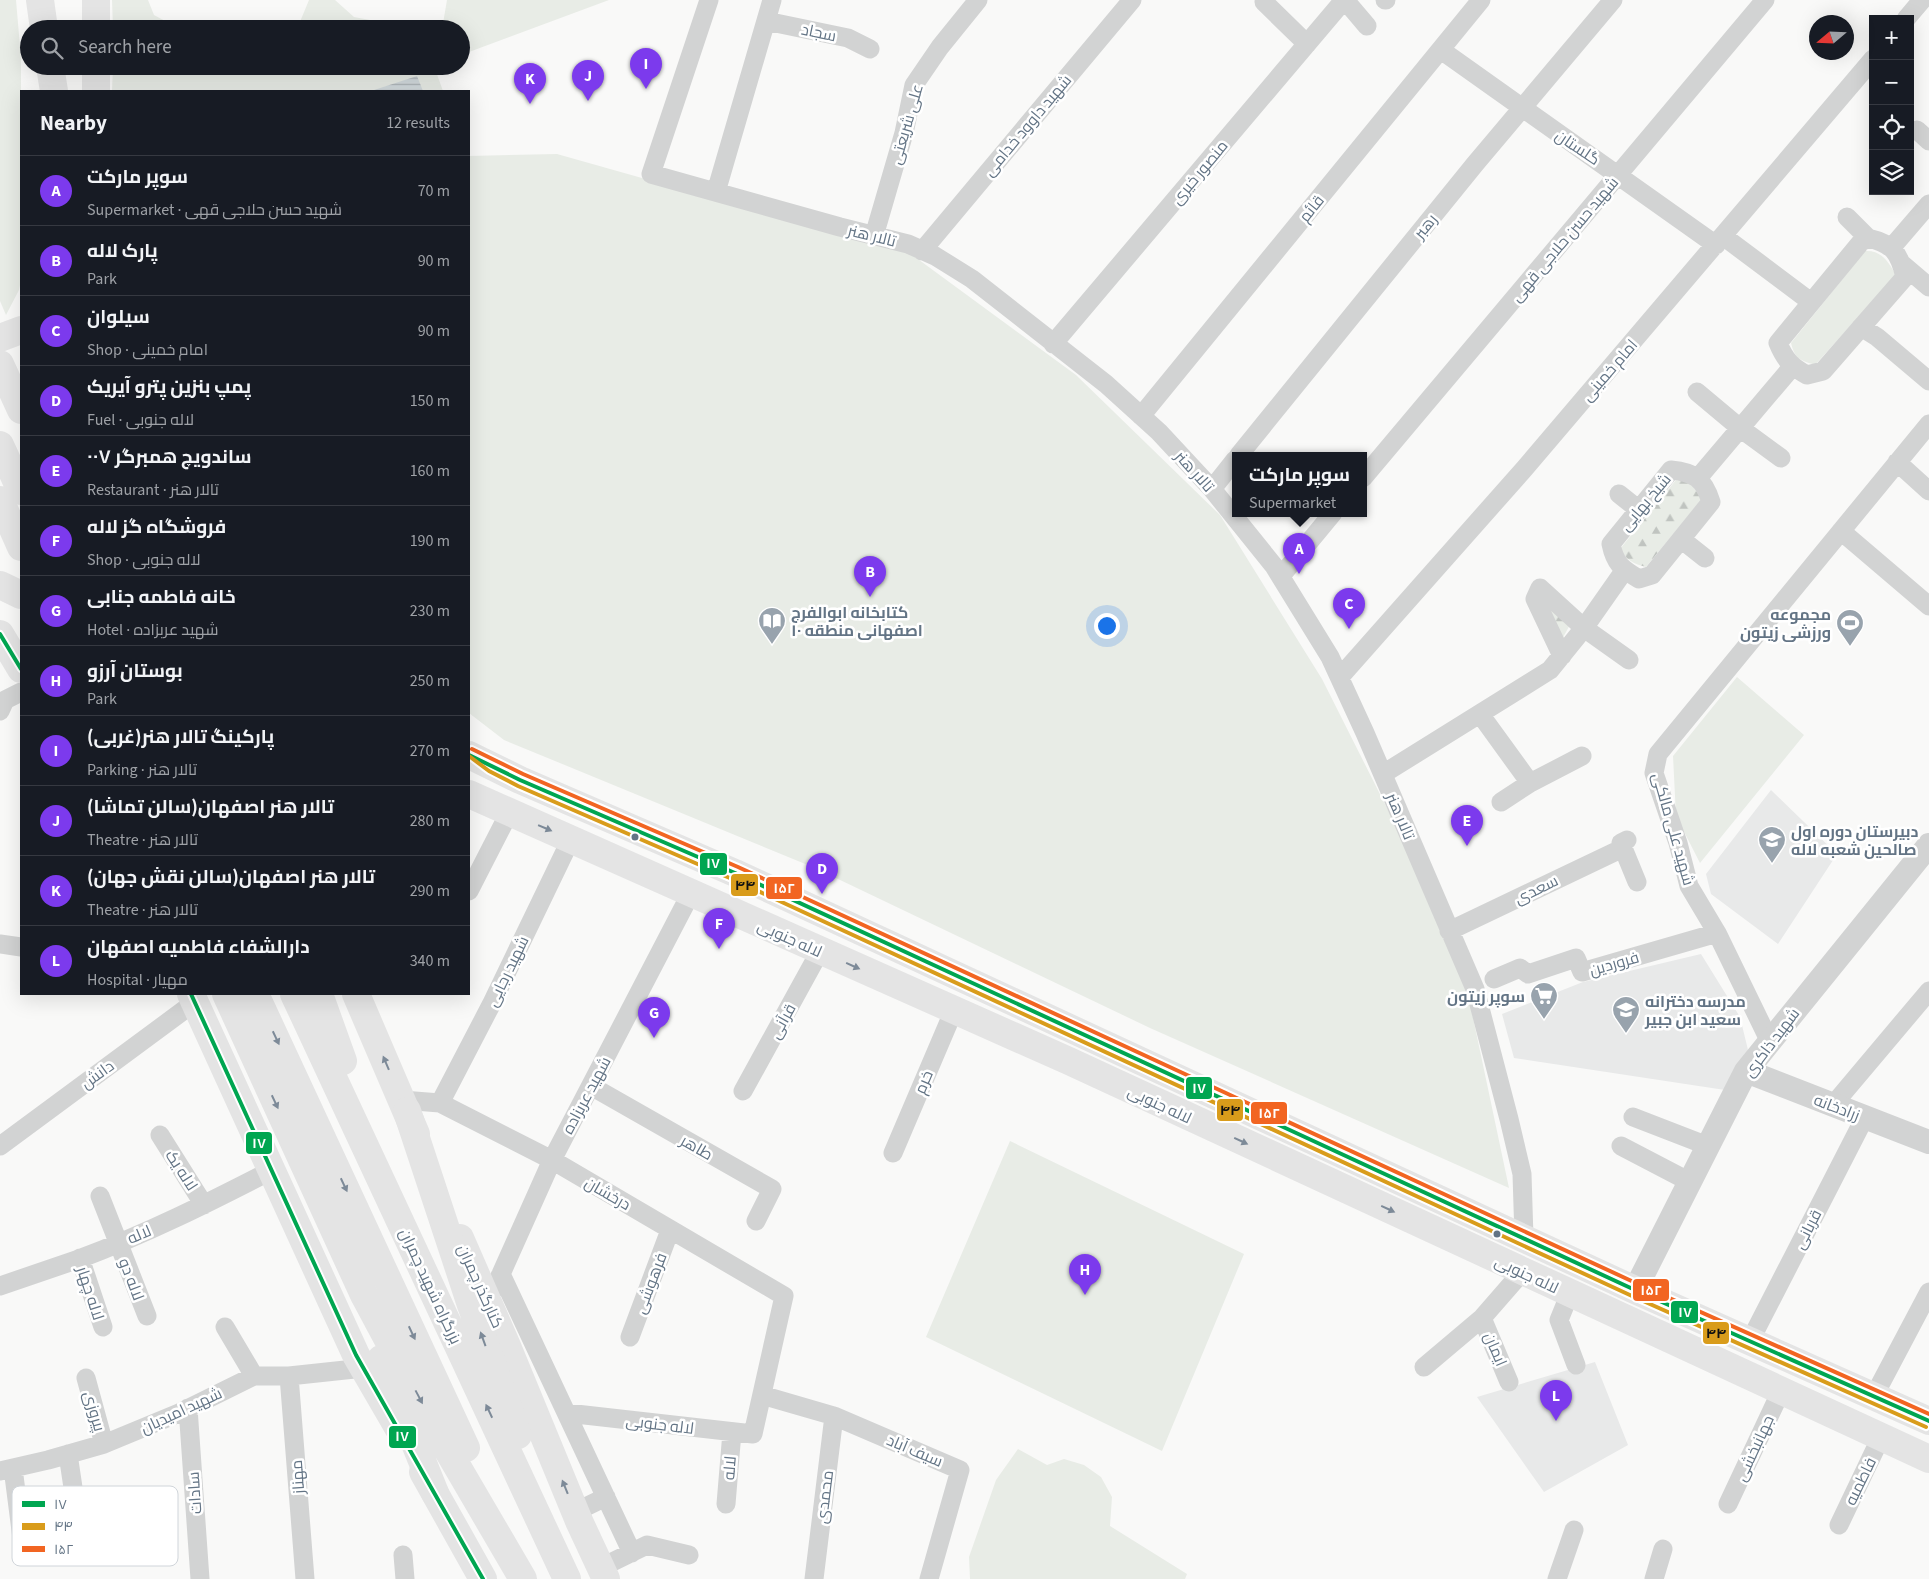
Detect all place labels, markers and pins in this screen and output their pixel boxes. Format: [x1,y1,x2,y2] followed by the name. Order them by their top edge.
[630,48,662,89] pin: I
[572,60,604,101] pin: J
[514,63,546,104] pin: K
[1283,533,1315,574] pin: A
[854,556,886,597] pin: B
[1333,588,1365,629] pin: C
[791,602,923,642] place label: کتابخانه ابوالفرج اصفهانی منطقه ۱۰
[1740,604,1831,644] place label: مجموعه ورزشی زیتون
[757,606,787,645] library icon: کتابخانه ابوالفرج اصفهانی منطقه ۱۰
[1835,608,1865,647] sports icon: مجموعه ورزشی زیتون
[1451,805,1483,846] pin: E
[1791,821,1919,861] place label: دبیرستان دوره اول صالحین شعبه لاله
[1757,825,1787,864] school or university icon: دبیرستان دوره اول صالحین شعبه لاله
[630,832,640,842] unlabelled marker
[806,853,838,894] pin: D
[703,908,735,949] pin: F
[1529,981,1559,1020] supermarket icon: سوپر زیتون
[1447,986,1525,1008] place label: سوپر زیتون
[1644,991,1746,1031] place label: مدرسه دخترانه سعید ابن جبیر
[1611,995,1641,1034] school or university icon: مدرسه دخترانه سعید ابن جبیر
[638,997,670,1038] pin: G
[1492,1229,1502,1239] unlabelled marker
[1069,1254,1101,1295] pin: H
[1540,1380,1572,1421] pin: L

